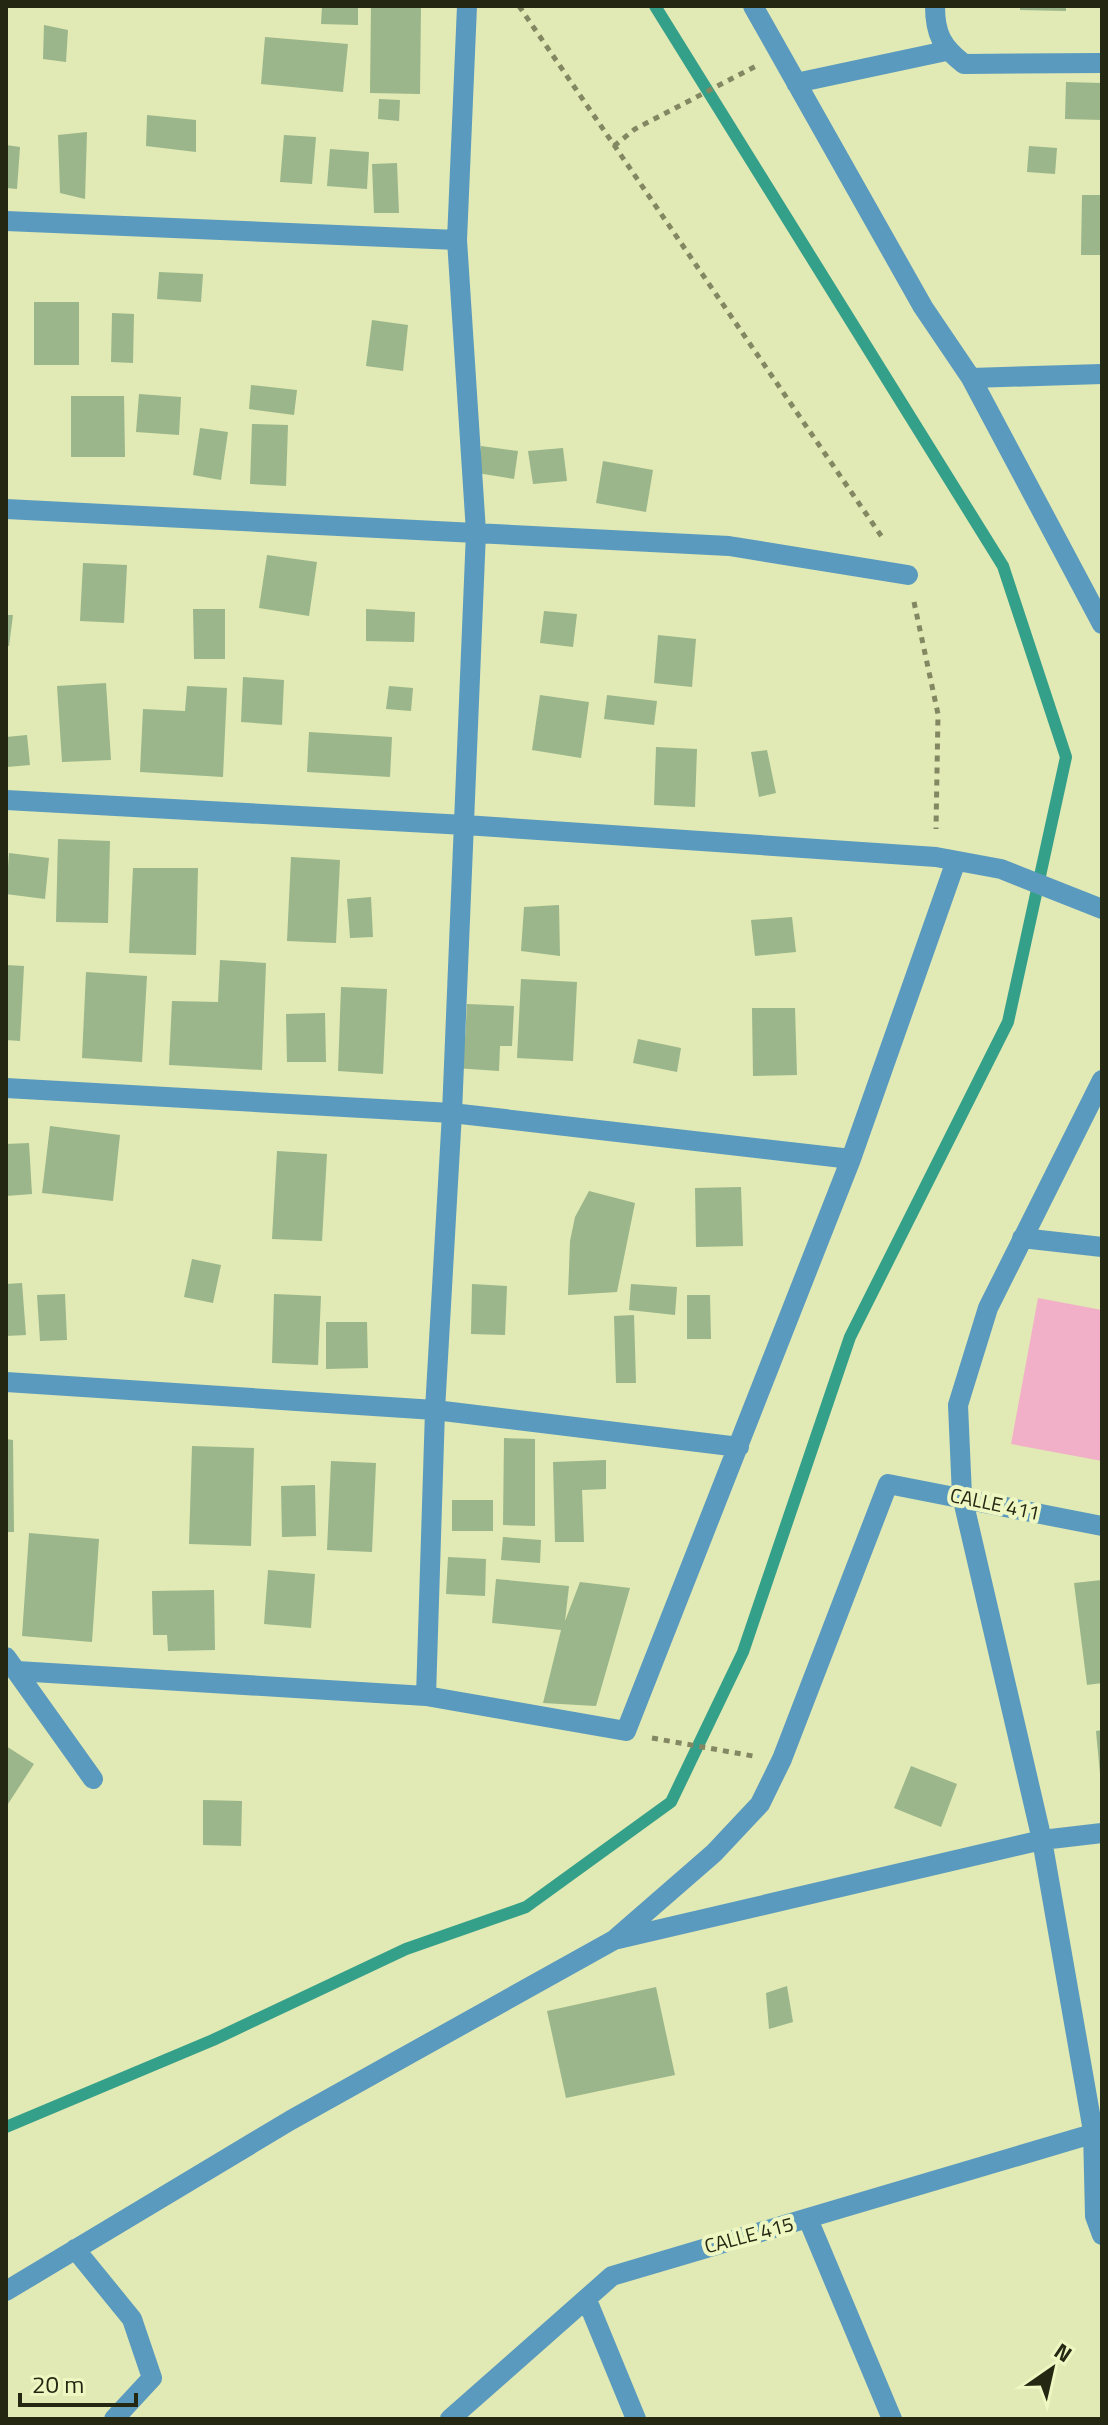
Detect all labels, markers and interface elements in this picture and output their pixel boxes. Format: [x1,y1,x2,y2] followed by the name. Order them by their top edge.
[947,1479,1043,1528] street label: CALLE 411
[701,2208,797,2261] street label: CALLE 415
[1012,2329,1092,2409] north arrow
[1047,2334,1079,2371] text: N
[20,2357,136,2407] scale bar
[32,2366,84,2402] text: 20 m

